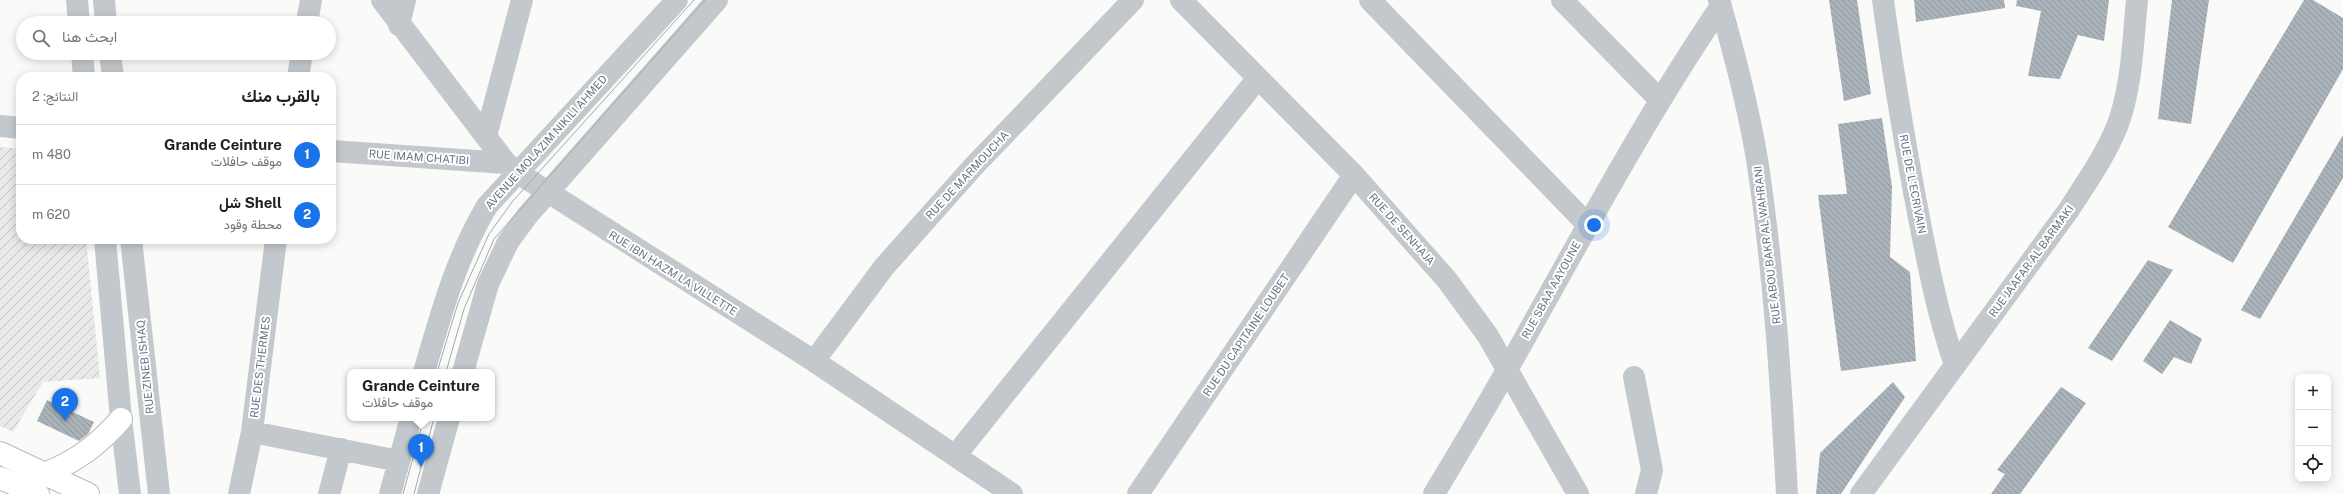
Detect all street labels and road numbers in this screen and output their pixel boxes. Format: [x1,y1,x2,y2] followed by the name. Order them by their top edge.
[483,72,609,211] street label: AVENUE MOLAZIM NIKILI AHMED
[923,128,1011,221] street label: RUE DE MARMOUCHA
[1897,133,1929,235] street label: RUE DE L'ECRIVAIN
[368,148,470,166] street label: RUE IMAM CHATIBI
[1751,165,1783,325] street label: RUE ABOU BAKR AL WAHRANI
[1367,191,1437,267] street label: RUE DE SENHAJA
[1986,203,2076,319] street label: RUE JAAFAR AL BARMAKI
[607,228,739,318] street label: RUE IBN HAZM LA VILLETTE
[1519,239,1583,341] street label: RUE SBAA AAYOUNE
[1201,271,1292,398] street label: RUE DU CAPITAINE LOUBET
[248,316,272,418] street label: RUE DES THERMES
[134,319,156,415] street label: RUE ZINEB ISHAQ

